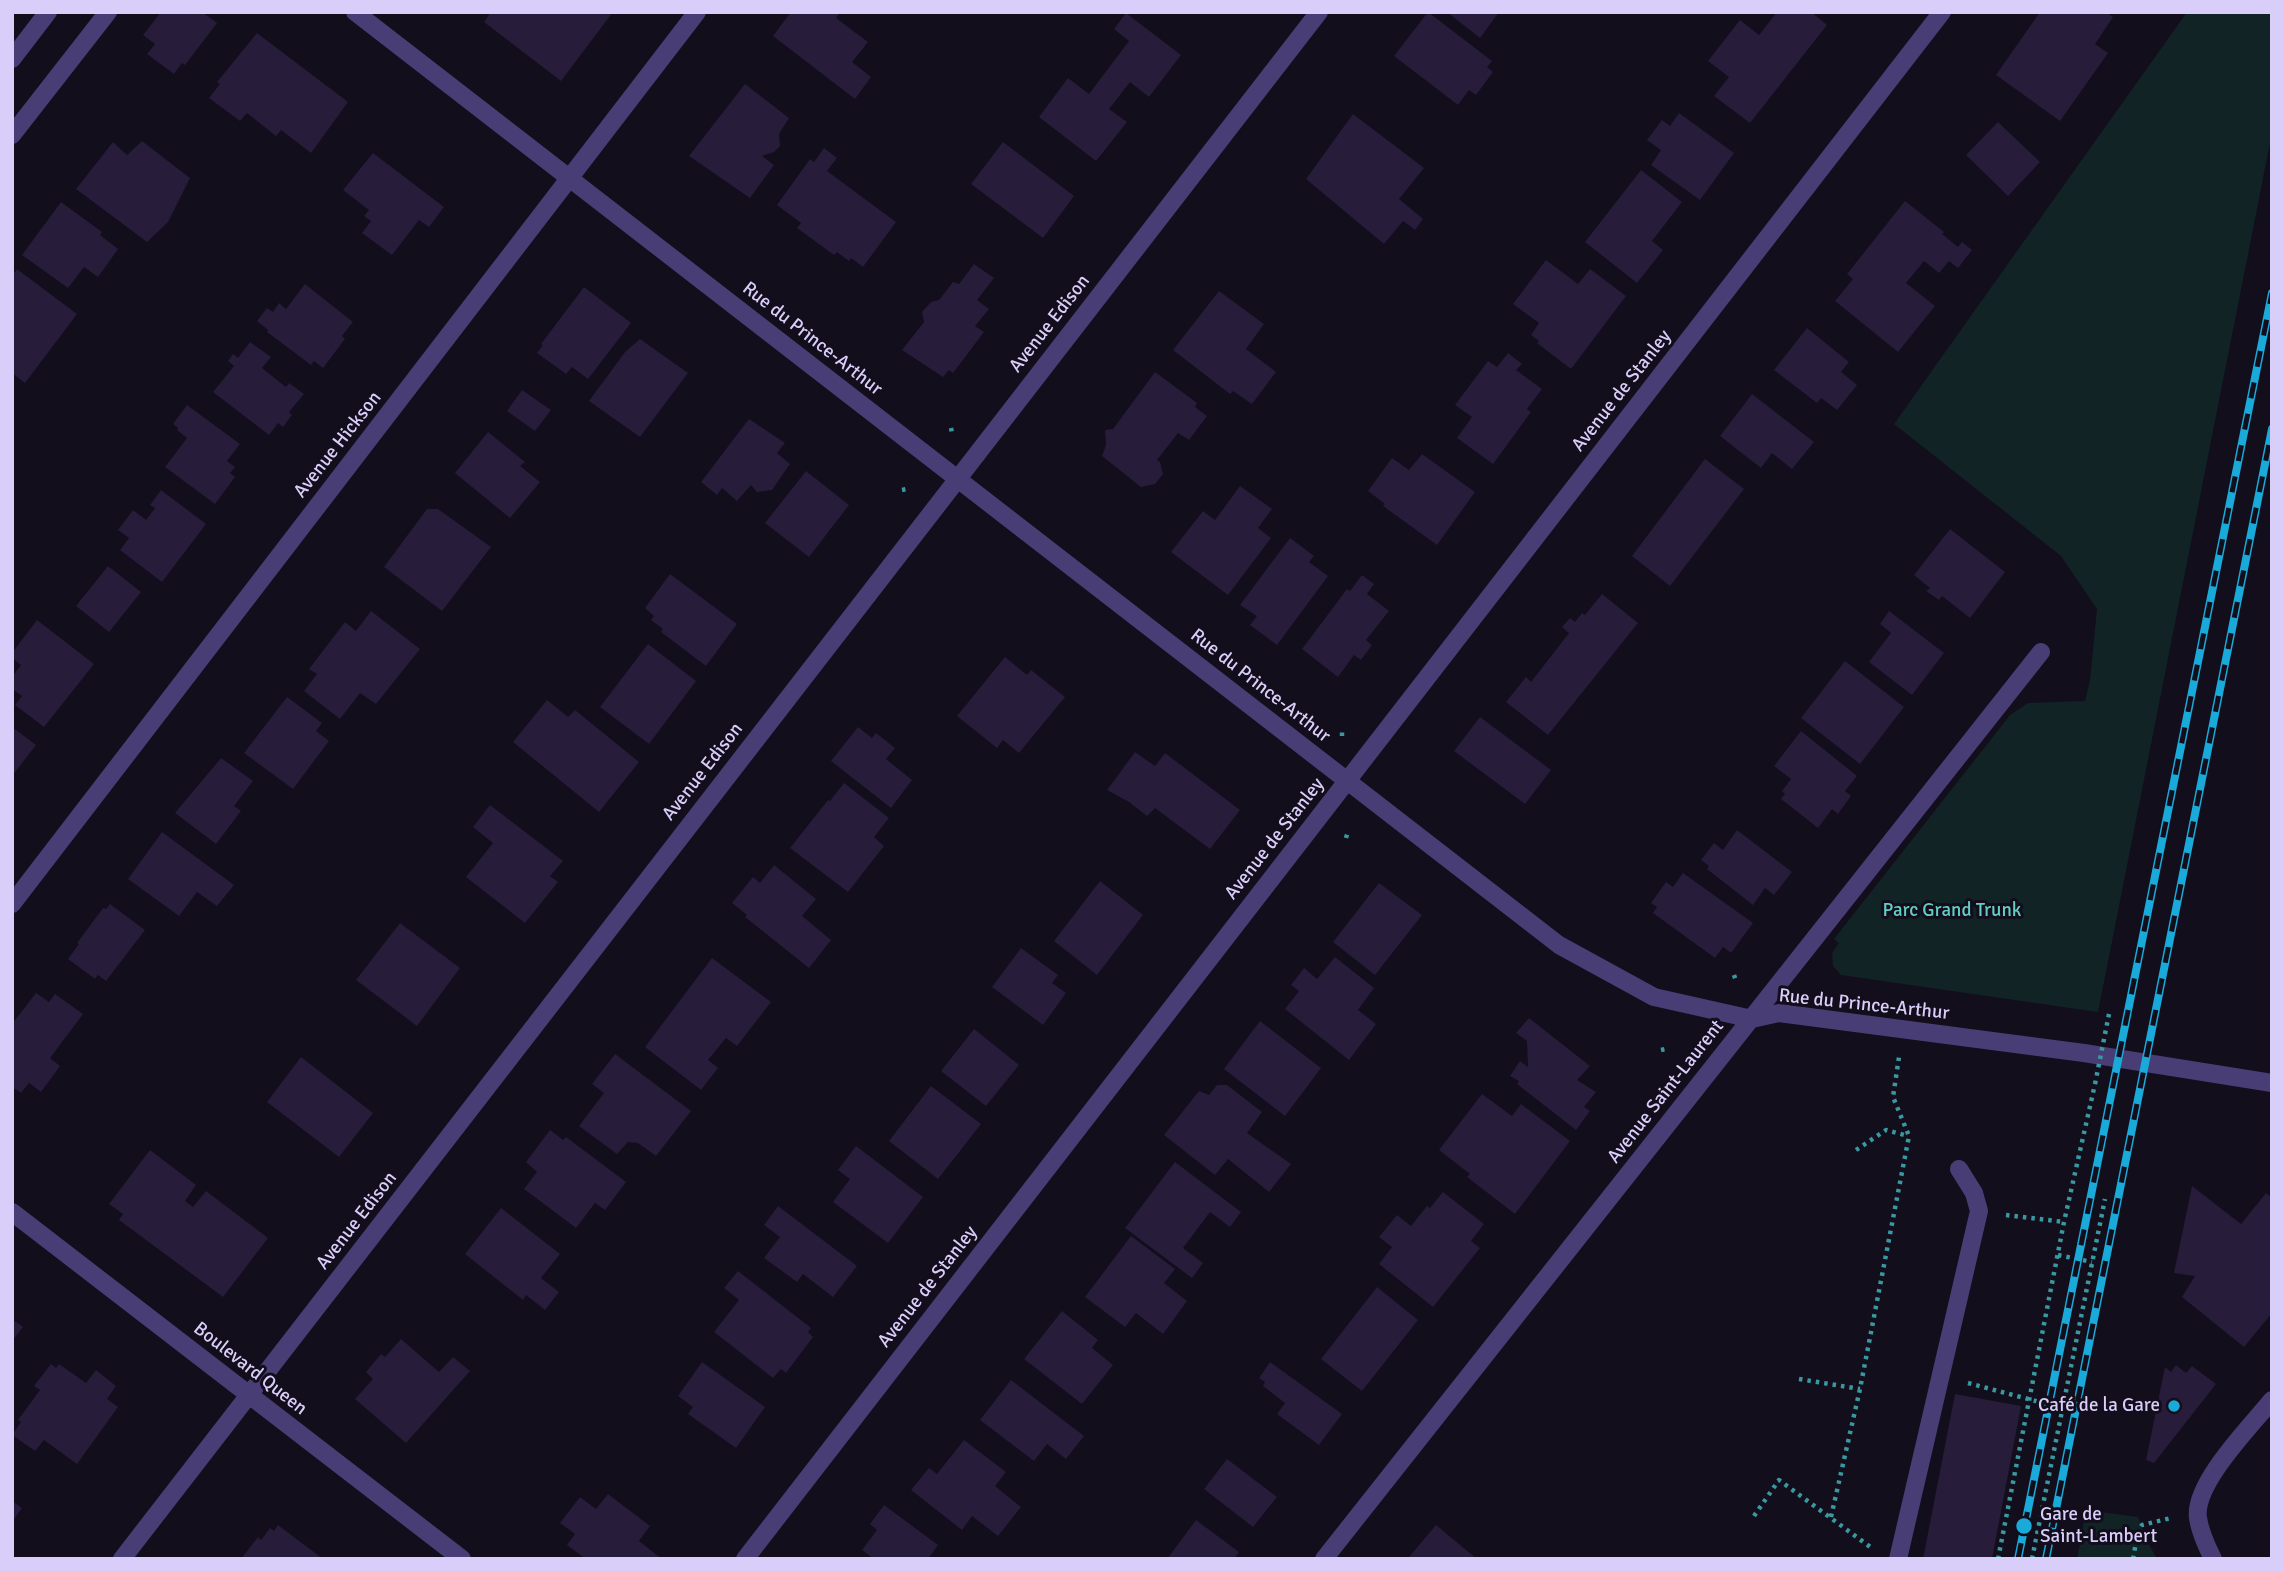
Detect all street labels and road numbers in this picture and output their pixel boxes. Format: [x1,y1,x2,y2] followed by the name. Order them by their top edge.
[1005,271,1095,377] street label: Avenue Edison
[737,277,887,401] street label: Rue du Prince-Arthur
[1567,326,1677,456] street label: Avenue de Stanley
[289,387,387,503] street label: Avenue Hickson
[1185,624,1335,748] street label: Rue du Prince-Arthur
[658,719,748,825] street label: Avenue Edison
[1220,774,1330,904] street label: Avenue de Stanley
[1778,985,1950,1025] street label: Rue du Prince-Arthur
[1603,1016,1729,1168] street label: Avenue Saint-Laurent
[312,1168,402,1274] street label: Avenue Edison
[873,1222,983,1352] street label: Avenue de Stanley
[189,1318,311,1420] street label: Boulevard Queen

